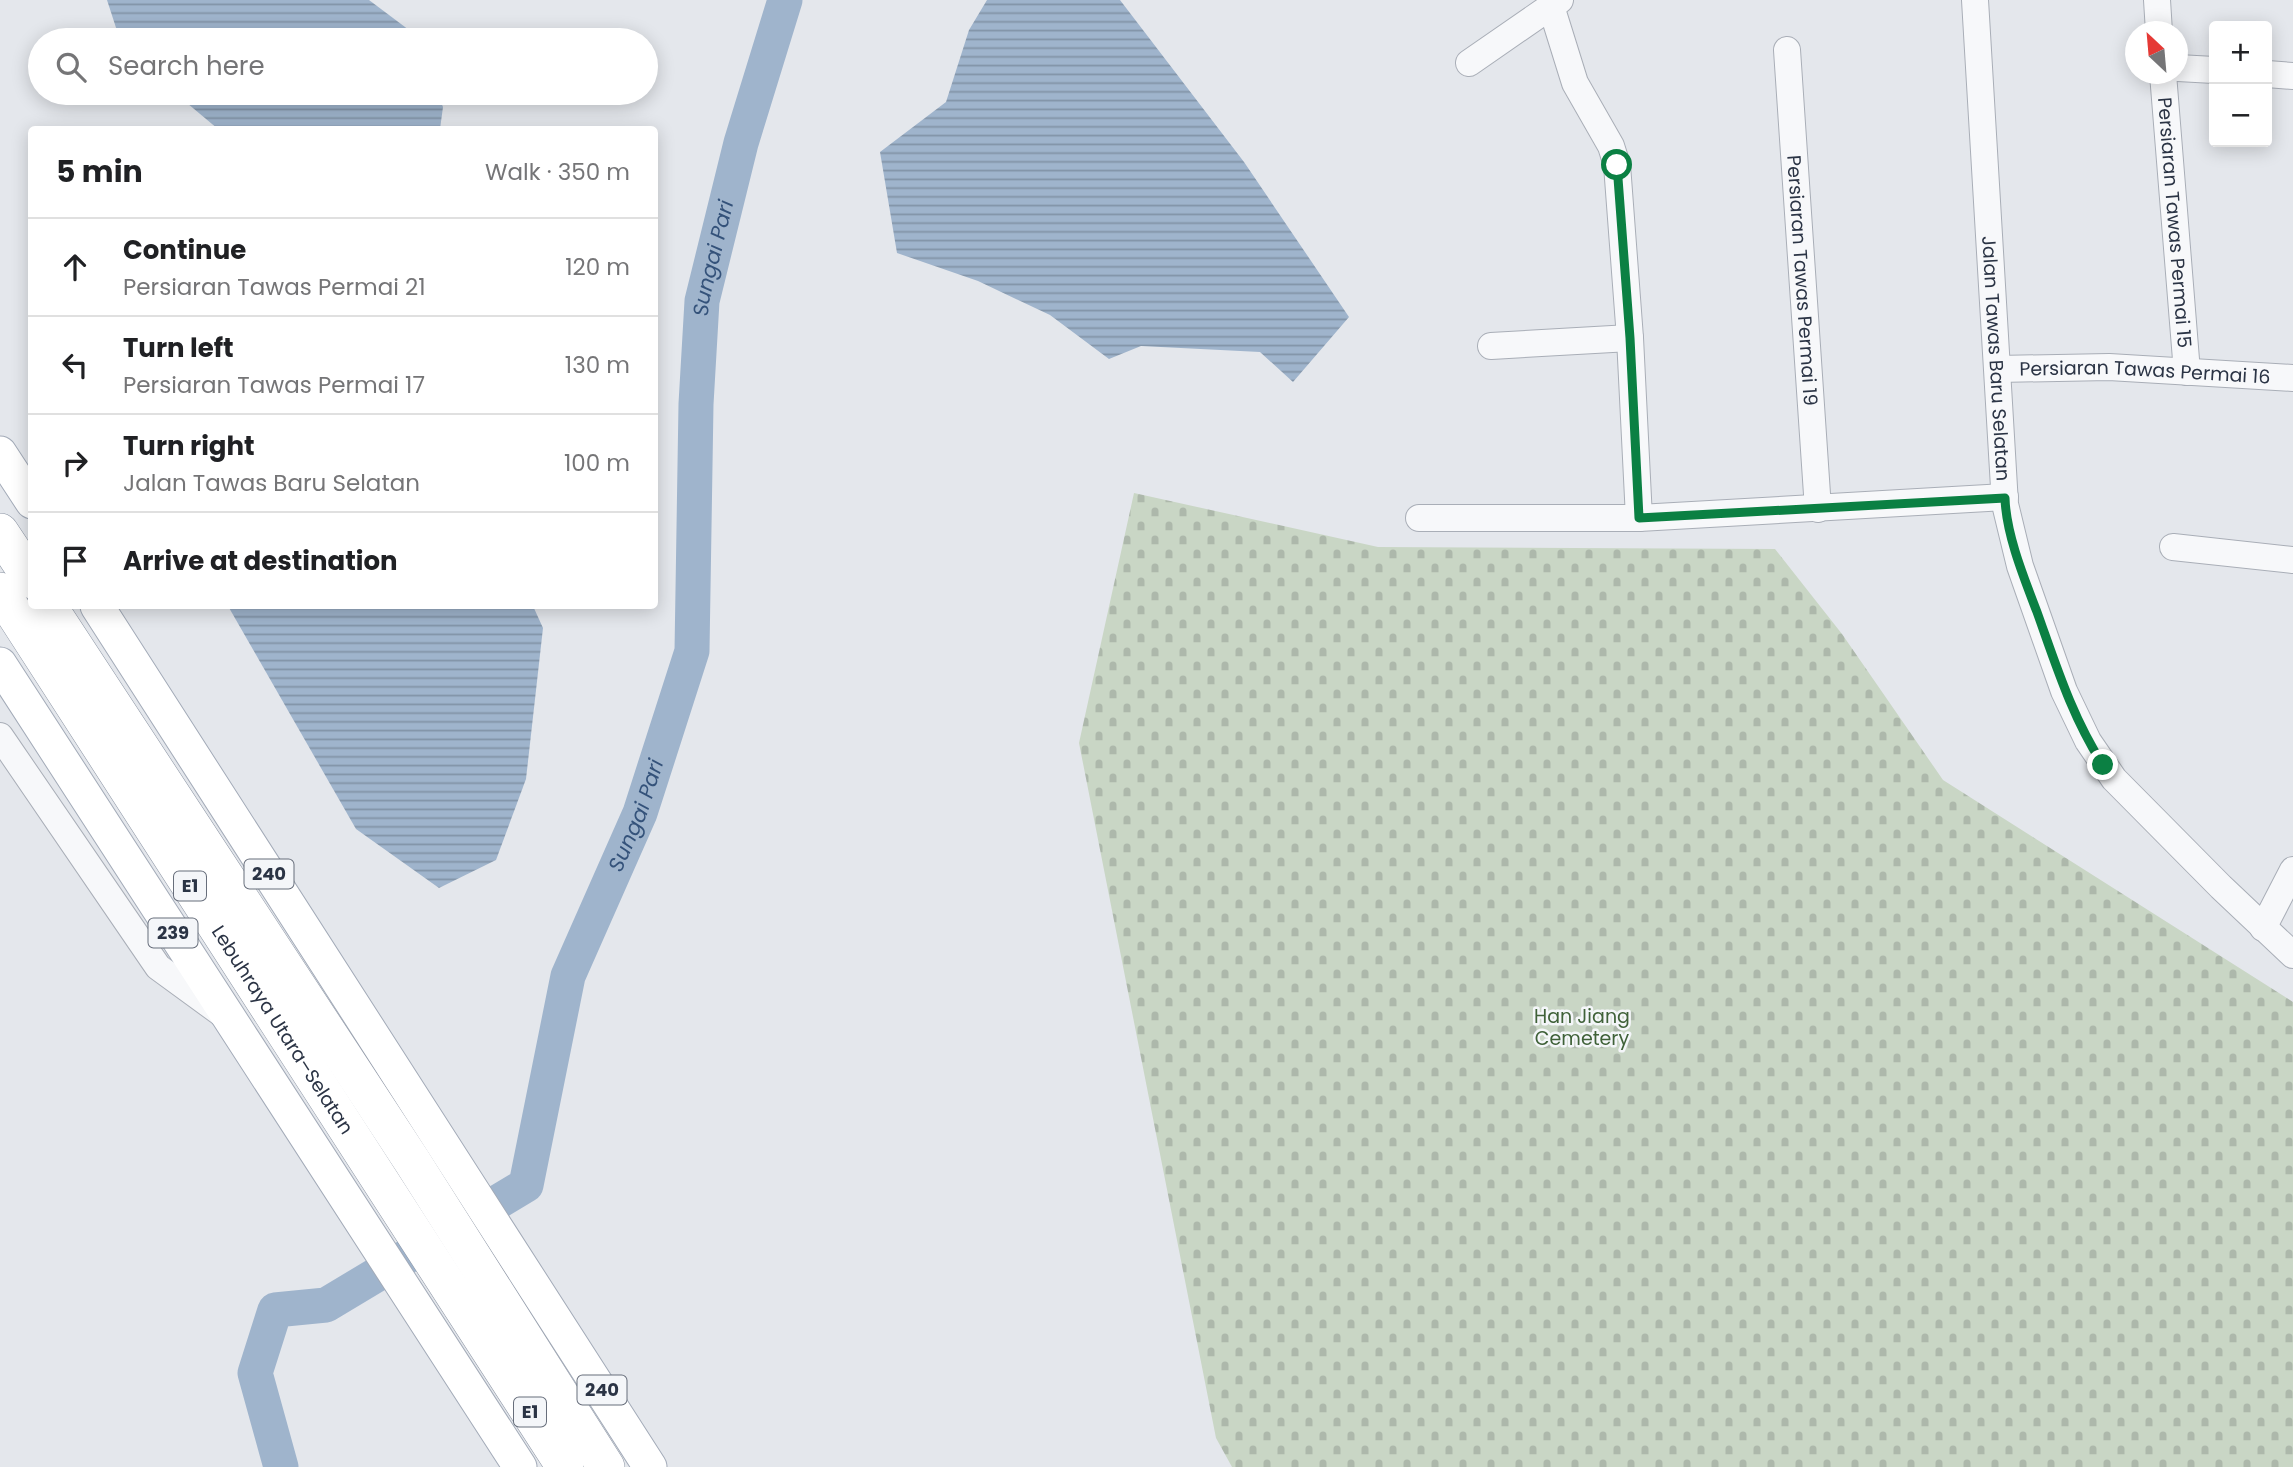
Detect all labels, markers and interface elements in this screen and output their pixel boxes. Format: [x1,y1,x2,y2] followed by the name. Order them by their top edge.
[2125,21,2188,84] north arrow
[2209,21,2272,147] map controls
[2209,21,2272,84] button: +
[28,28,658,105] search box
[52,48,90,86] icon: search
[108,48,265,84] text: Search here
[2209,84,2272,147] button: −
[2151,96,2198,349] street label: Persiaran Tawas Permai 15
[1601,149,1632,180] route start
[56,150,143,193] text: 5 min
[1780,154,1824,407] street label: Persiaran Tawas Permai 19
[485,156,630,188] text: Walk · 350 m
[686,196,741,317] water label: Sungai Pari
[123,232,246,268] text: Continue
[1975,235,2017,482] street label: Jalan Tawas Baru Selatan
[56,248,94,286] icon: ahead
[565,251,630,283] text: 120 m
[123,271,426,303] text: Persiaran Tawas Permai 21
[123,330,234,366] text: Turn left
[56,346,94,384] icon: left
[565,349,630,381] text: 130 m
[2019,354,2271,391] street label: Persiaran Tawas Permai 16
[123,369,425,401] text: Persiaran Tawas Permai 17
[123,428,255,464] text: Turn right
[56,444,94,482] icon: right
[564,447,630,479] text: 100 m
[123,467,420,499] text: Jalan Tawas Baru Selatan
[56,542,94,580] icon: arrive
[123,543,398,579] text: Arrive at destination
[2087,749,2118,780] route end
[601,755,671,876] water label: Sungai Pari
[244,860,294,888] road number: 240
[174,872,206,900] road number: E1
[148,918,198,948] road number: 239
[205,920,360,1140] street label: Lebuhraya Utara–Selatan
[1534,1003,1630,1052] park label: Han Jiang Cemetery
[578,1376,626,1405] road number: 240
[514,1398,546,1427] road number: E1

